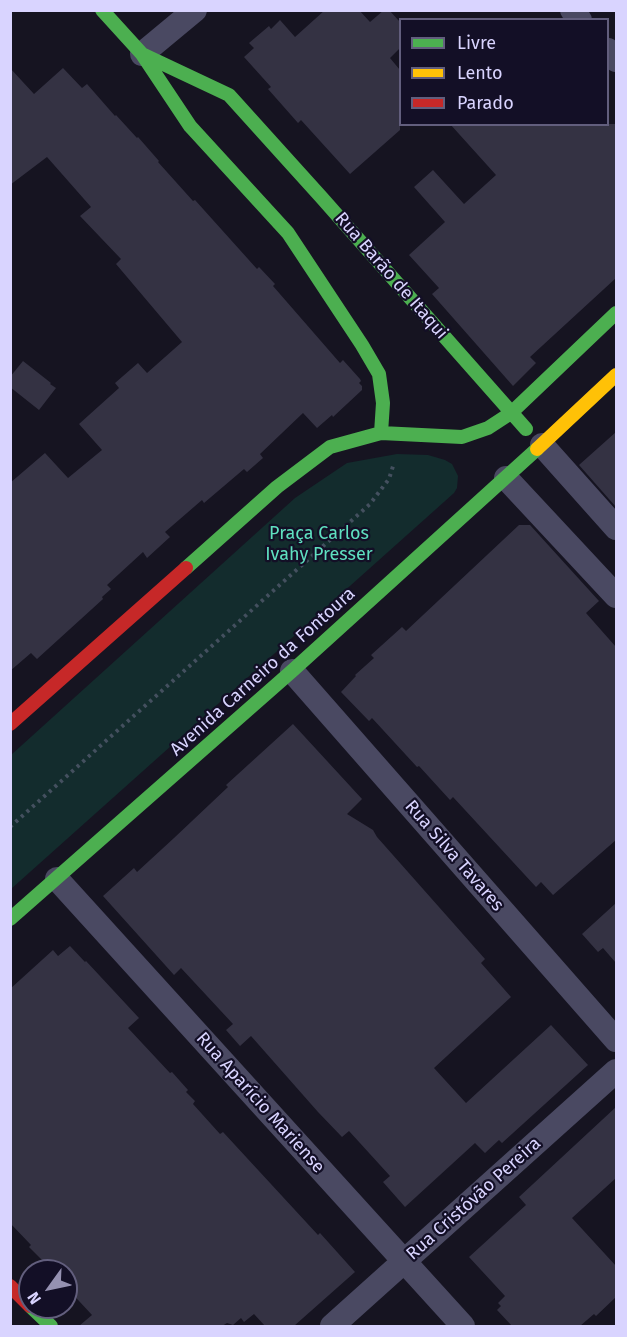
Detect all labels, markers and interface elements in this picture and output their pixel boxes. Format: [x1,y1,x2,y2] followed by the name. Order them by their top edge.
[399,18,609,126] legend
[457,32,496,54] text: Livre
[457,62,503,84] text: Lento
[457,92,514,114] text: Parado
[330,208,452,344] street label: Rua Barão de Itaqui
[265,523,373,566] park label: Praça Carlos Ivahy Presser
[166,583,360,761] street label: Avenida Carneiro da Fontoura
[400,796,508,916] street label: Rua Silva Tavares
[191,1028,329,1178] street label: Rua Aparício Mariense
[402,1133,546,1265] street label: Rua Cristóvão Pereira
[18,1259,78,1319] north arrow
[23,1288,45,1308] text: N

